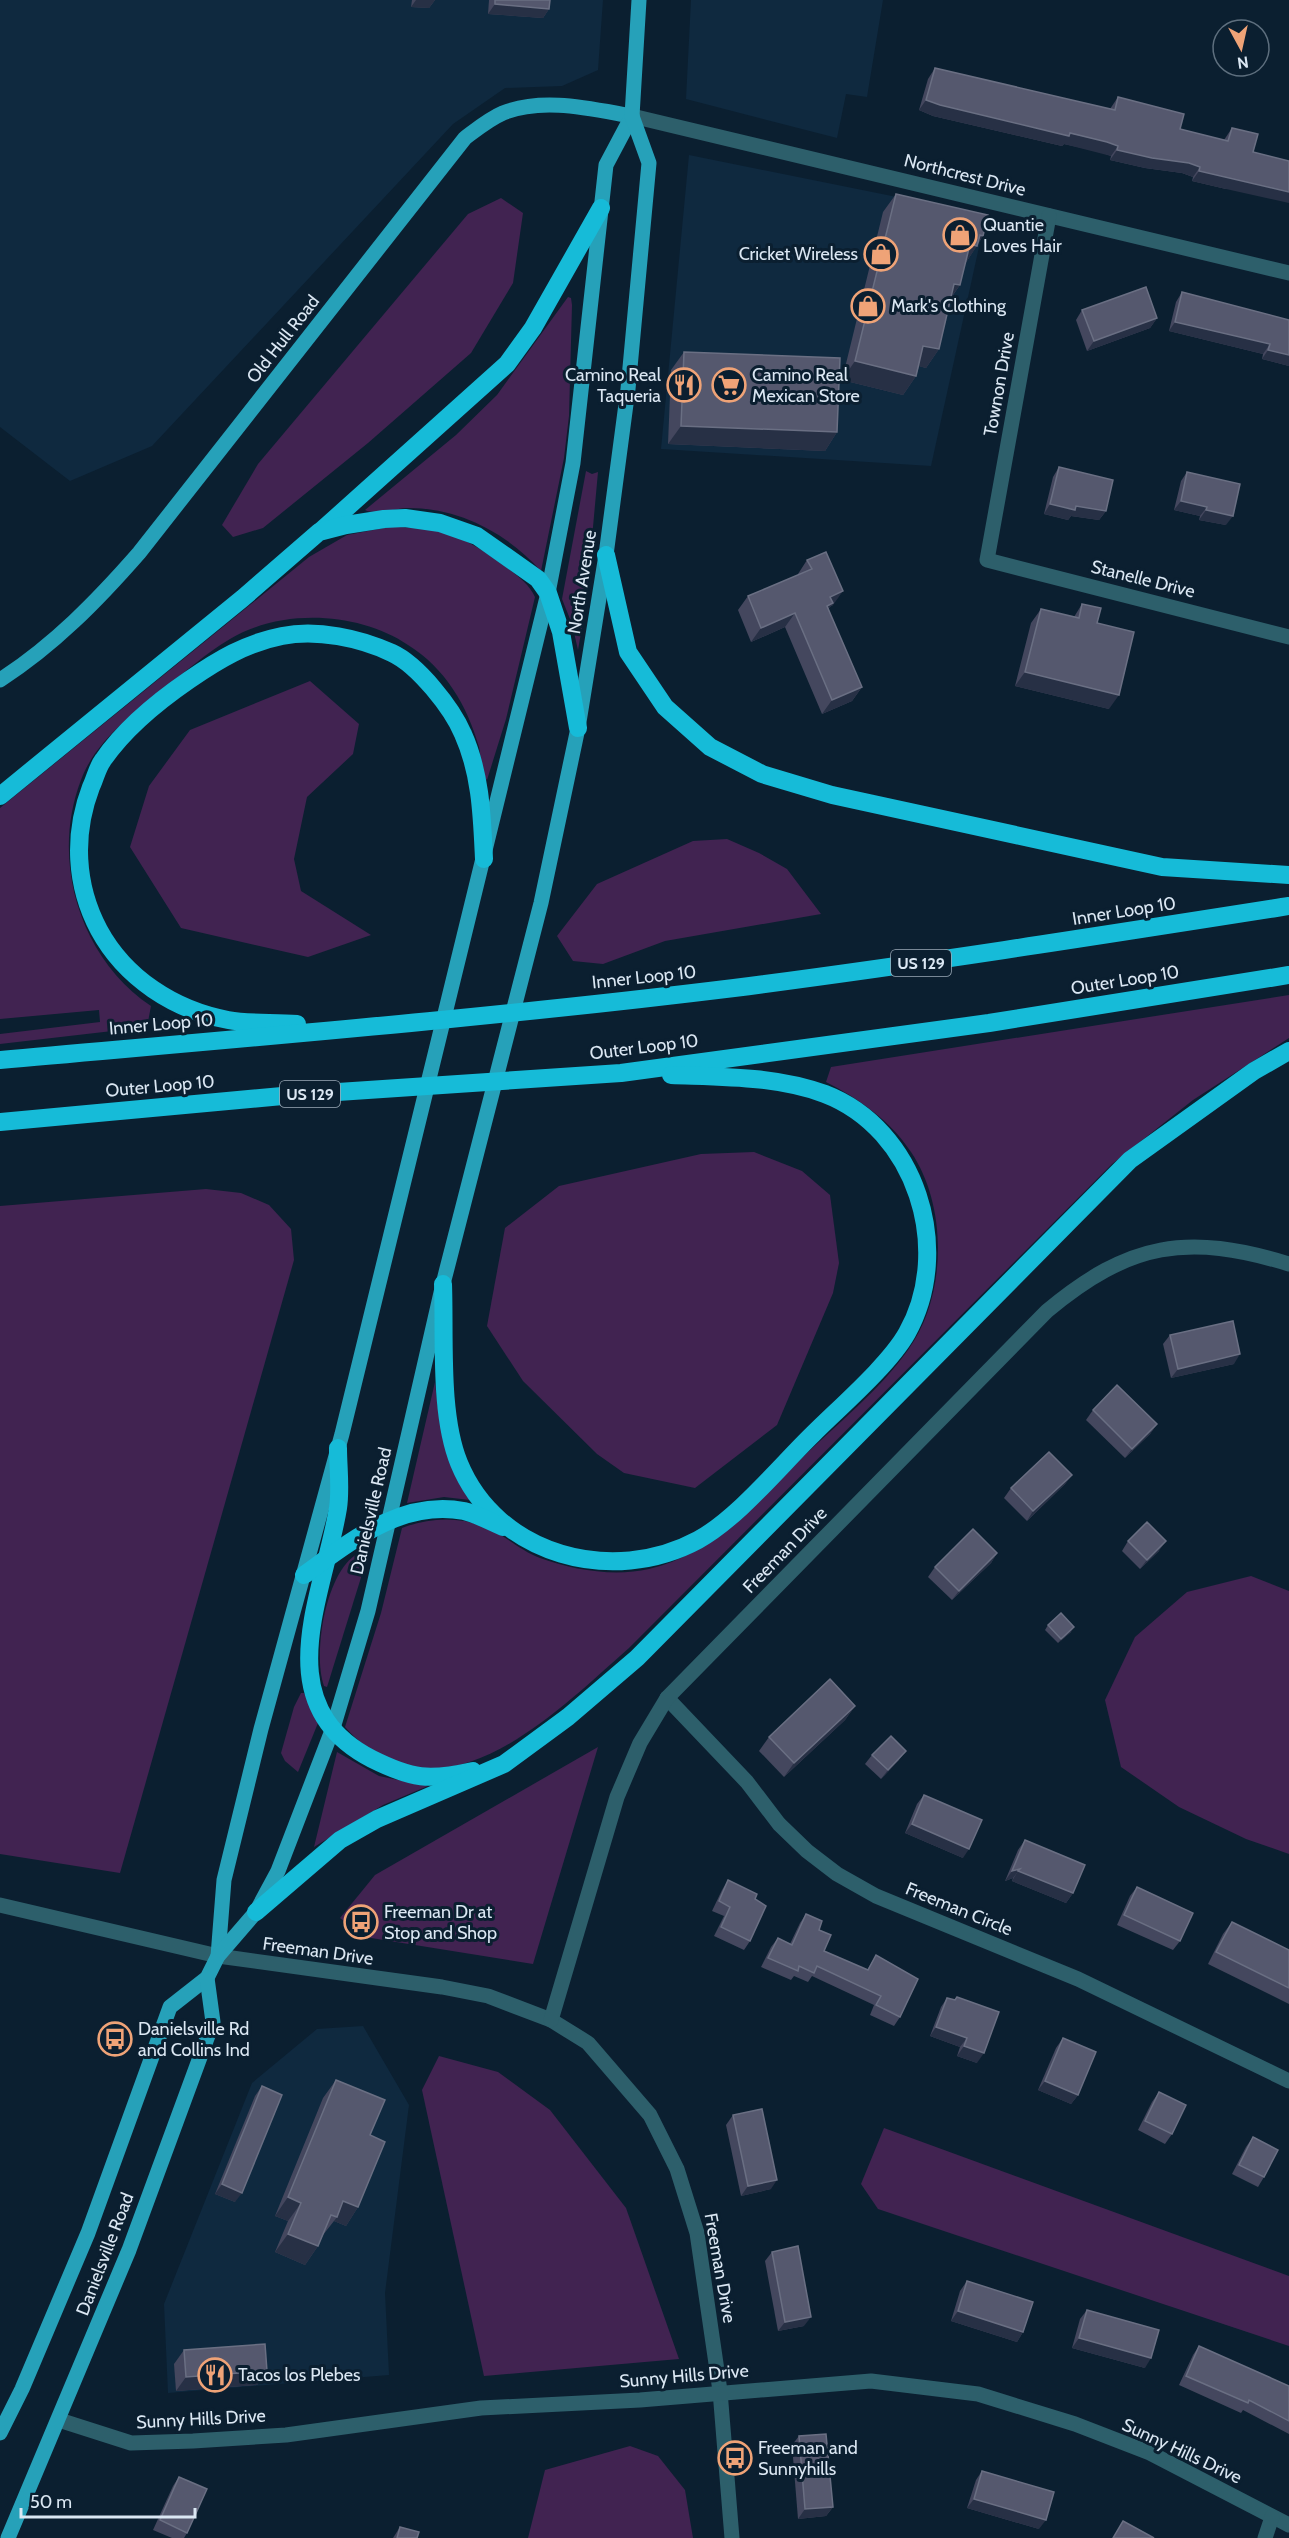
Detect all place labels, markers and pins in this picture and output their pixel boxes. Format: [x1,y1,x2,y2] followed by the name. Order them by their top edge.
[983,214,1062,257] place label: Quantie Loves Hair
[942,217,978,253] shop icon: Quantie Loves Hair
[863,236,899,272] shop icon: Cricket Wireless
[739,243,858,265] place label: Cricket Wireless
[850,288,886,324] shop icon: Mark's Clothing
[891,295,1007,317] place label: Mark's Clothing
[565,364,662,407] place label: Camino Real Taqueria
[752,364,860,407] place label: Camino Real Mexican Store
[666,367,702,403] restaurant icon: Camino Real Taqueria
[711,367,747,403] supermarket icon: Camino Real Mexican Store
[384,1901,497,1944] place label: Freeman Dr at Stop and Shop
[343,1904,379,1940] bus stop icon: Freeman Dr at Stop and Shop
[138,2018,250,2061] place label: Danielsville Rd and Collins Ind
[97,2021,133,2057] bus stop icon: Danielsville Rd and Collins Ind
[197,2357,233,2393] restaurant icon: Tacos los Plebes
[238,2364,360,2386] place label: Tacos los Plebes
[758,2437,858,2480] place label: Freeman and Sunnyhills
[717,2440,753,2476] bus stop icon: Freeman and Sunnyhills

